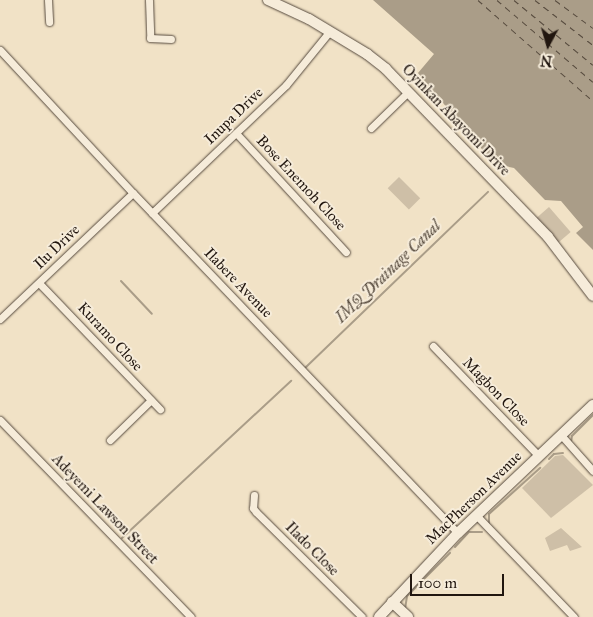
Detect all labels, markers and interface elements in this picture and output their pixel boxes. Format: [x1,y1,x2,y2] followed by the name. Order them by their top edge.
[523,20,573,70] north arrow
[540,51,553,69] text: N
[398,61,514,179] street label: Oyinkan Abayomi Drive
[201,84,267,148] street label: Inupa Drive
[252,132,350,234] street label: Bose Enemoh Close
[331,217,445,327] water label: IMQ Drainage Canal
[30,221,84,273] street label: Ilu Drive
[200,244,276,322] street label: Ilabere Avenue
[74,299,146,375] street label: Kuramo Close
[459,354,533,430] street label: Magbon Close
[422,448,526,548] street label: MacPherson Avenue
[48,450,162,568] street label: Adeyemi Lawson Street
[281,518,343,580] street label: Ilado Close
[413,564,507,596] scale bar
[418,574,457,592] text: 100 m

